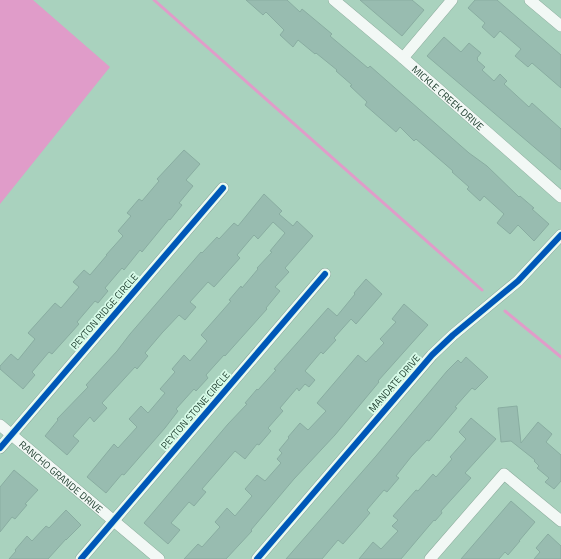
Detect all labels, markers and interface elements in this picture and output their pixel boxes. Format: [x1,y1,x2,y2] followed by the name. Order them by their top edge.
[408,62,487,134] street label: MICKLE CREEK DRIVE
[67,270,142,353] street label: PEYTON RIDGE CIRCLE
[365,351,424,416] street label: MANDATE DRIVE
[157,368,234,453] street label: PEYTON STONE CIRCLE
[16,437,106,517] street label: RANCHO GRANDE DRIVE

